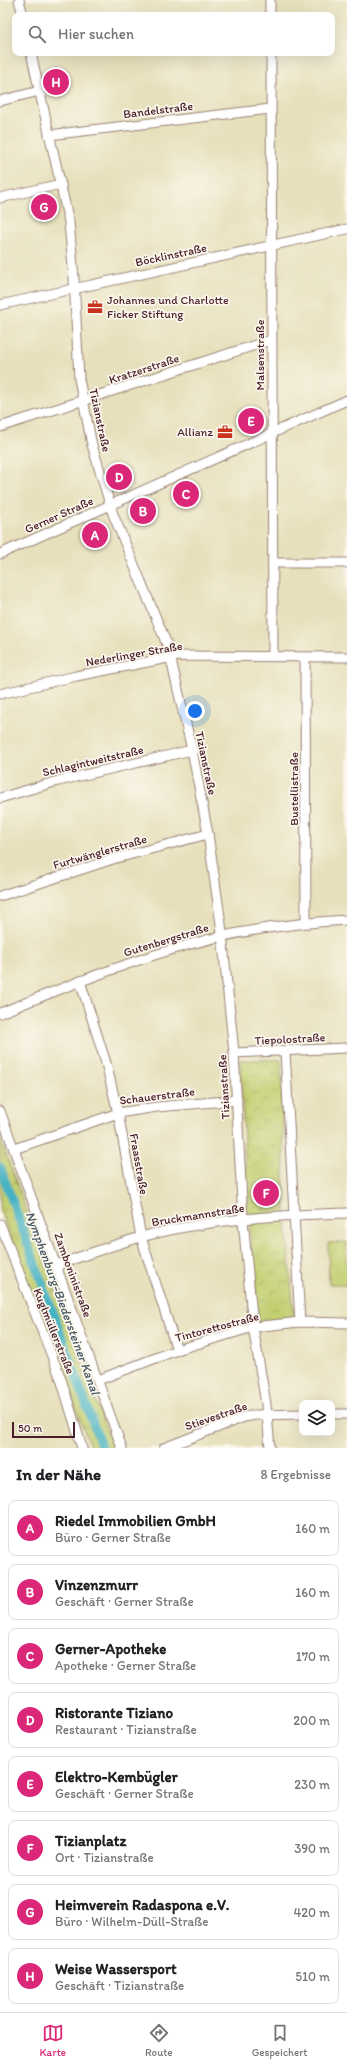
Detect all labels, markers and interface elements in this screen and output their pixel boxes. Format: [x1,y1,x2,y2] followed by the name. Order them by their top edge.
[12,12,335,56] search box
[26,23,48,45] icon: search
[58,25,134,43] text: Hier suchen
[43,67,69,97] pin: H
[122,99,194,121] street label: Bandelstraße
[31,192,57,222] pin: G
[134,241,208,269] street label: Böcklinstraße
[107,293,229,321] place label: Johannes und Charlotte Ficker Stiftung
[86,298,104,316] office icon: Johannes und Charlotte Ficker Stiftung
[253,319,267,390] street label: Malsenstraße
[107,351,181,387] street label: Kratzerstraße
[86,387,114,453] street label: Tizianstraße
[238,406,264,436] pin: E
[216,423,234,441] office icon: Allianz
[177,425,213,439] place label: Allianz
[106,462,132,492] pin: D
[173,479,199,509] pin: C
[23,494,96,536] street label: Gerner Straße
[130,496,156,526] pin: B
[82,520,108,550] pin: A
[85,639,184,669] street label: Nederlinger Straße
[185,701,205,721] your location
[192,730,220,796] street label: Tizianstraße
[41,743,145,779] street label: Schlagintweitstraße
[287,752,301,826] street label: Bustellistraße
[52,832,149,872] street label: Furtwänglerstraße
[122,920,210,960] street label: Gutenbergstraße
[254,1030,326,1048] street label: Tiepolostraße
[215,1054,233,1120] street label: Tizianstraße
[119,1084,196,1108] street label: Schauerstraße
[127,1132,151,1196] street label: Fraasstraße
[253,1178,279,1208] pin: F
[151,1201,246,1229] street label: Bruckmannstraße
[23,1209,104,1398] water label: Nymphenburg-Biedersteiner Kanal
[51,1231,95,1319] street label: Zamboninistraße
[30,1286,78,1376] street label: Kuglmüllerstraße
[174,1309,261,1345] street label: Tintorettostraße
[183,1399,249,1433] street label: Stievestraße
[299,1400,335,1436] map controls
[299,1400,335,1436] button: layers
[12,1420,75,1439] scale bar
[18,1422,42,1435] text: 50 m
[16,1464,101,1484] text: In der Nähe
[261,1467,331,1482] text: 8 Ergebnisse
[55,1512,216,1530] text: Riedel Immobilien GmbH
[26,1521,34,1536] text: A
[295,1521,330,1536] text: 160 m
[55,1530,171,1545] text: Büro · Gerner Straße
[55,1576,138,1594] text: Vinzenzmurr
[26,1585,34,1600] text: B
[295,1585,330,1600] text: 160 m
[55,1594,194,1609] text: Geschäft · Gerner Straße
[55,1640,166,1658] text: Gerner-Apotheke
[26,1649,34,1664] text: C
[296,1649,330,1664] text: 170 m
[55,1658,196,1673] text: Apotheke · Gerner Straße
[55,1704,173,1722] text: Ristorante Tiziano
[26,1713,34,1728] text: D
[293,1713,330,1728] text: 200 m
[55,1722,197,1737] text: Restaurant · Tizianstraße
[55,1768,178,1786] text: Elektro-Kembügler
[26,1777,34,1792] text: E
[294,1777,330,1792] text: 230 m
[55,1786,194,1801] text: Geschäft · Gerner Straße
[55,1832,126,1850] text: Tizianplatz
[27,1841,33,1856] text: F
[294,1841,330,1856] text: 390 m
[55,1850,154,1865] text: Ort · Tizianstraße
[55,1896,229,1914] text: Heimverein Radaspona e.V.
[26,1905,34,1920] text: G
[293,1905,330,1920] text: 420 m
[55,1914,209,1929] text: Büro · Wilhelm-Düll-Straße
[55,1960,177,1978] text: Weise Wassersport
[26,1969,35,1984] text: H
[295,1969,330,1984] text: 510 m
[55,1978,184,1993] text: Geschäft · Tizianstraße
[40,2022,66,2059] tab: Karte
[145,2022,173,2059] tab: Route
[252,2022,307,2059] tab: Gespeichert

